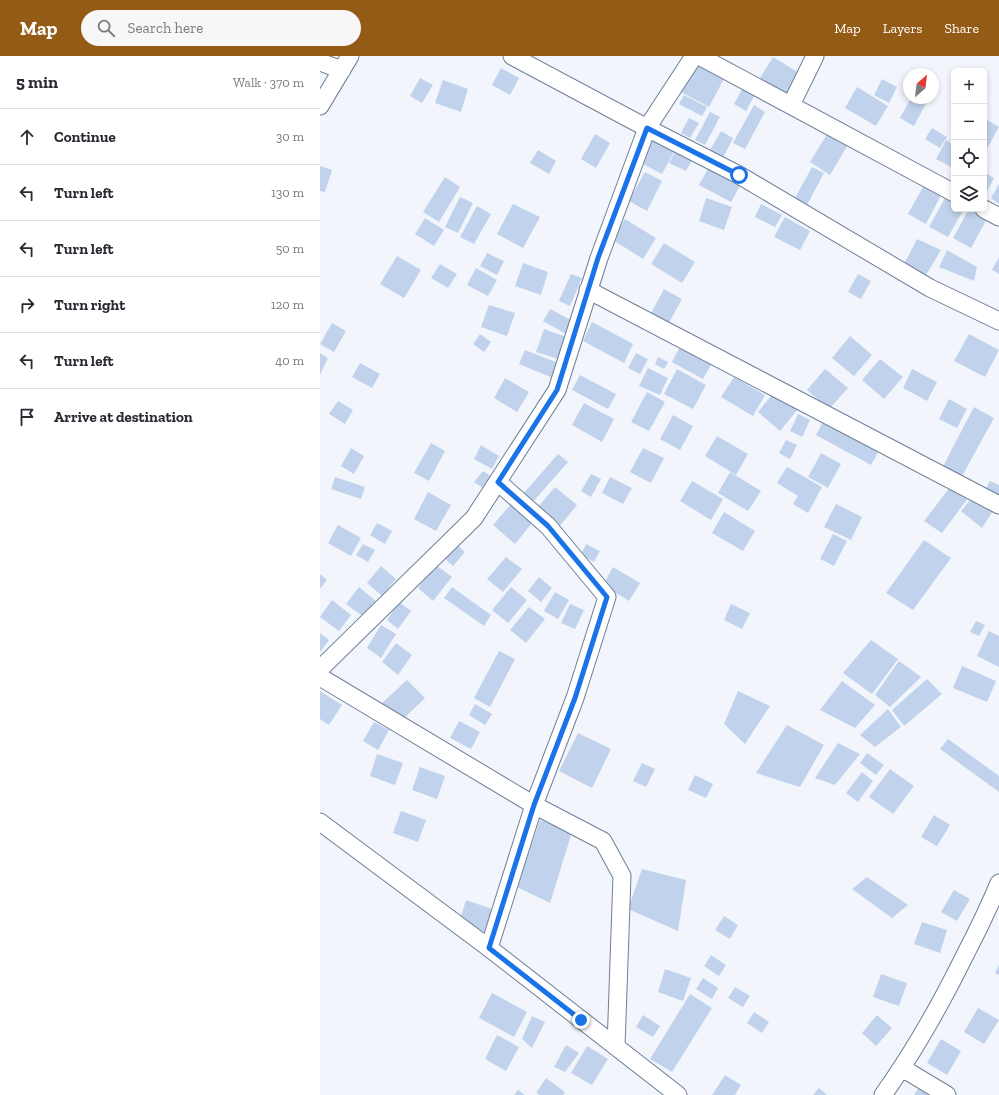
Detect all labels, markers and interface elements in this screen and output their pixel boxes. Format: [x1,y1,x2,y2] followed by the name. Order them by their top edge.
[81,10,361,46] search box
[20,17,57,40] text: Map
[95,17,117,39] icon: search
[127,19,203,37] text: Search here
[834,20,861,37] text: Map
[883,20,922,37] text: Layers
[944,20,979,37] text: Share
[903,68,939,104] north arrow
[951,68,987,212] map controls
[951,68,987,104] button: +
[16,72,58,92] text: 5 min
[233,75,304,90] text: Walk · 370 m
[951,104,987,140] button: −
[16,126,38,148] icon: ahead
[54,128,116,146] text: Continue
[276,129,304,144] text: 30 m
[951,140,987,176] button: locate
[730,166,748,184] route start
[951,176,987,212] button: layers
[16,182,38,204] icon: left
[54,184,114,202] text: Turn left
[271,185,304,200] text: 130 m
[16,238,38,260] icon: left
[54,240,114,258] text: Turn left
[276,241,304,256] text: 50 m
[16,294,38,316] icon: right
[54,296,125,314] text: Turn right
[271,297,304,312] text: 120 m
[16,350,38,372] icon: left
[54,352,114,370] text: Turn left
[275,353,304,368] text: 40 m
[16,406,38,428] icon: arrive
[54,408,193,426] text: Arrive at destination
[572,1011,590,1029] route end

